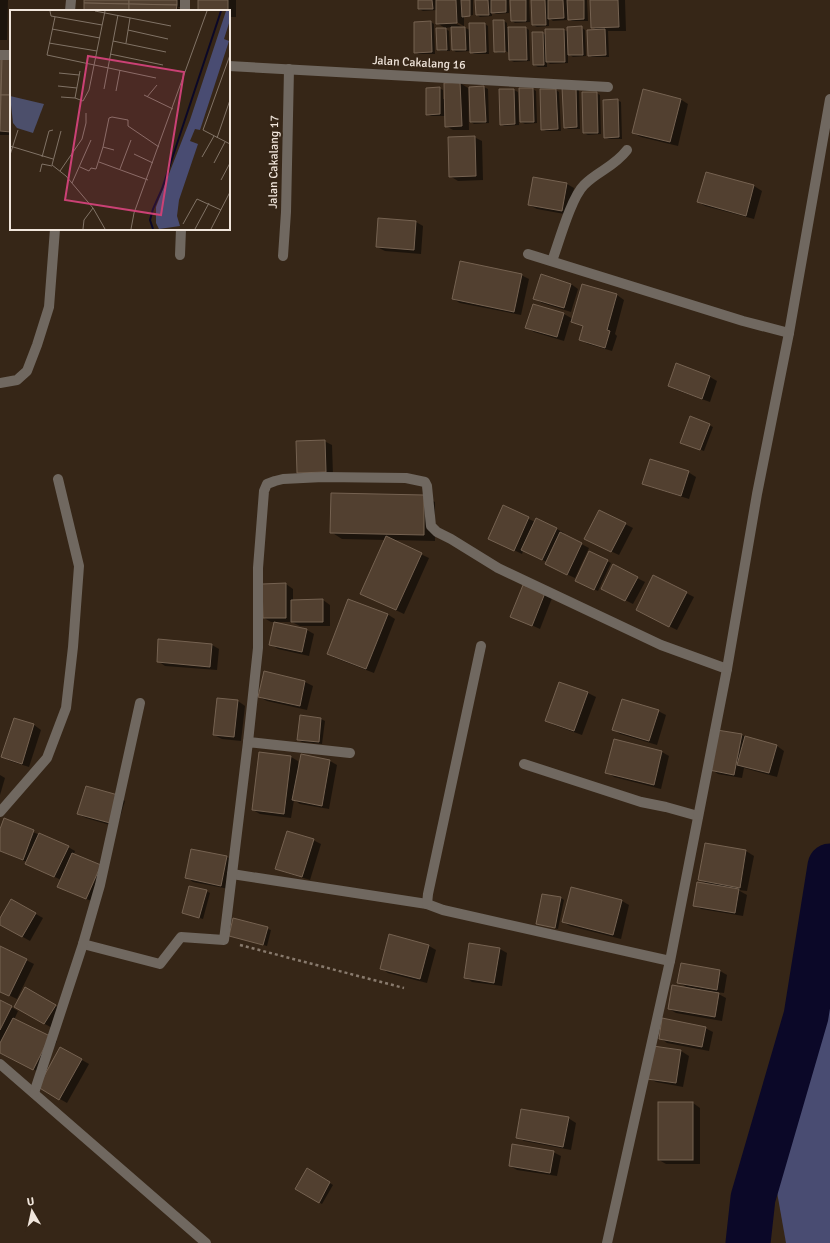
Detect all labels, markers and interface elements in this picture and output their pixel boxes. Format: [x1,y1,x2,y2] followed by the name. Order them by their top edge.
[10,10,230,230] inset map
[372,53,466,73] street label: Jalan Cakalang 16
[266,115,282,209] street label: Jalan Cakalang 17
[12,1191,52,1231] north arrow
[26,1195,35,1209] text: U

